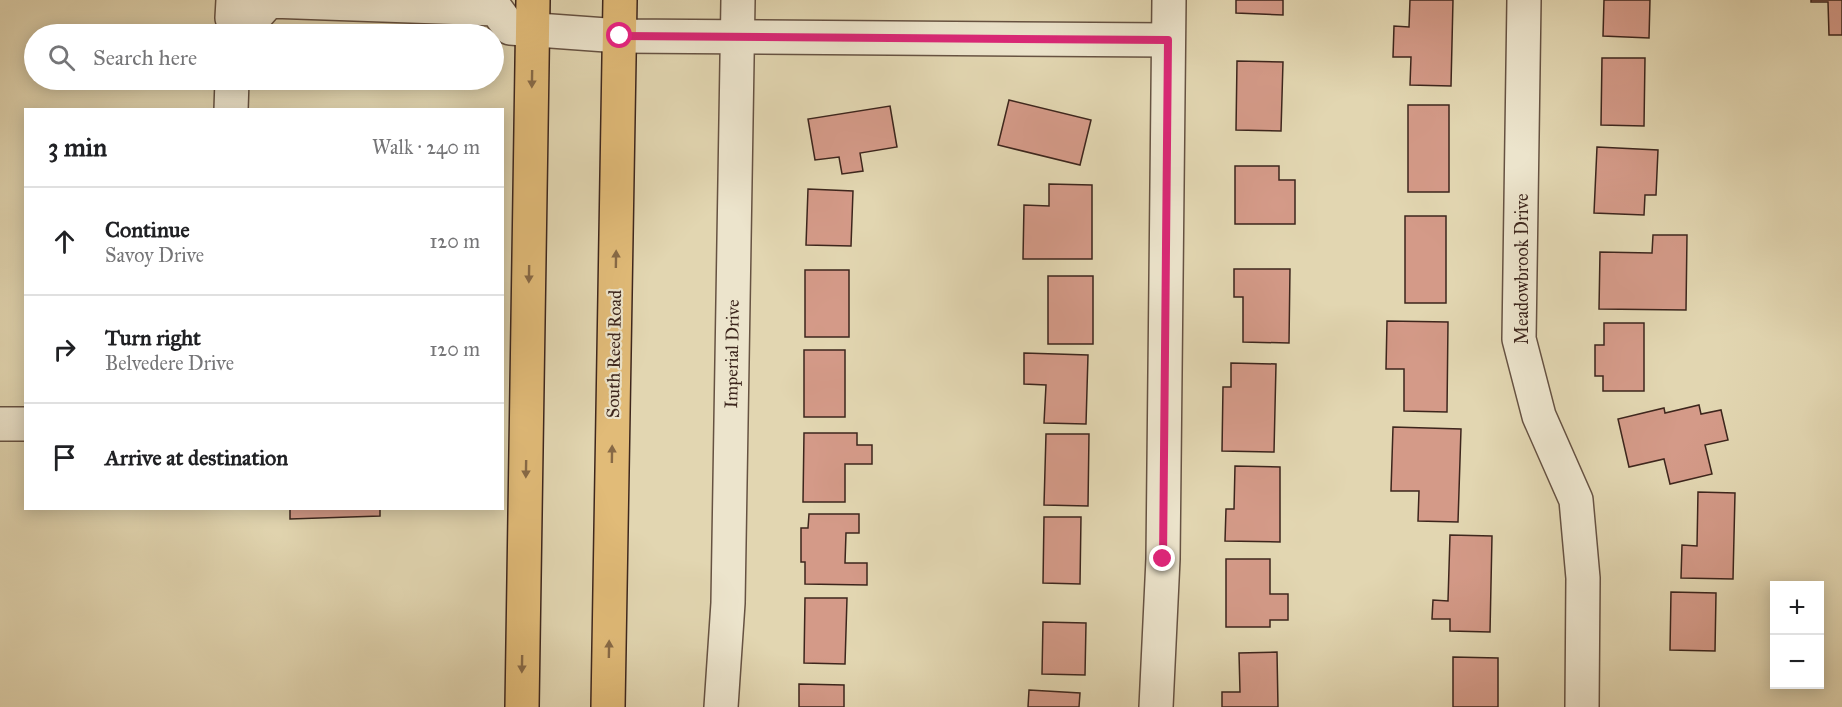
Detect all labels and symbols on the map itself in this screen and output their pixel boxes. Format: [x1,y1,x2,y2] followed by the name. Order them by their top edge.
[606,22,632,48] route start
[527,70,537,89] one-way arrow
[1511,194,1533,344] street label: Meadowbrook Drive
[611,249,621,268] one-way arrow
[524,265,534,284] one-way arrow
[602,290,626,418] street label: South Reed Road
[720,299,744,409] street label: Imperial Drive
[608,444,617,463] one-way arrow
[521,460,530,479] one-way arrow
[1149,545,1175,571] route end
[604,639,614,658] one-way arrow
[518,655,527,674] one-way arrow

